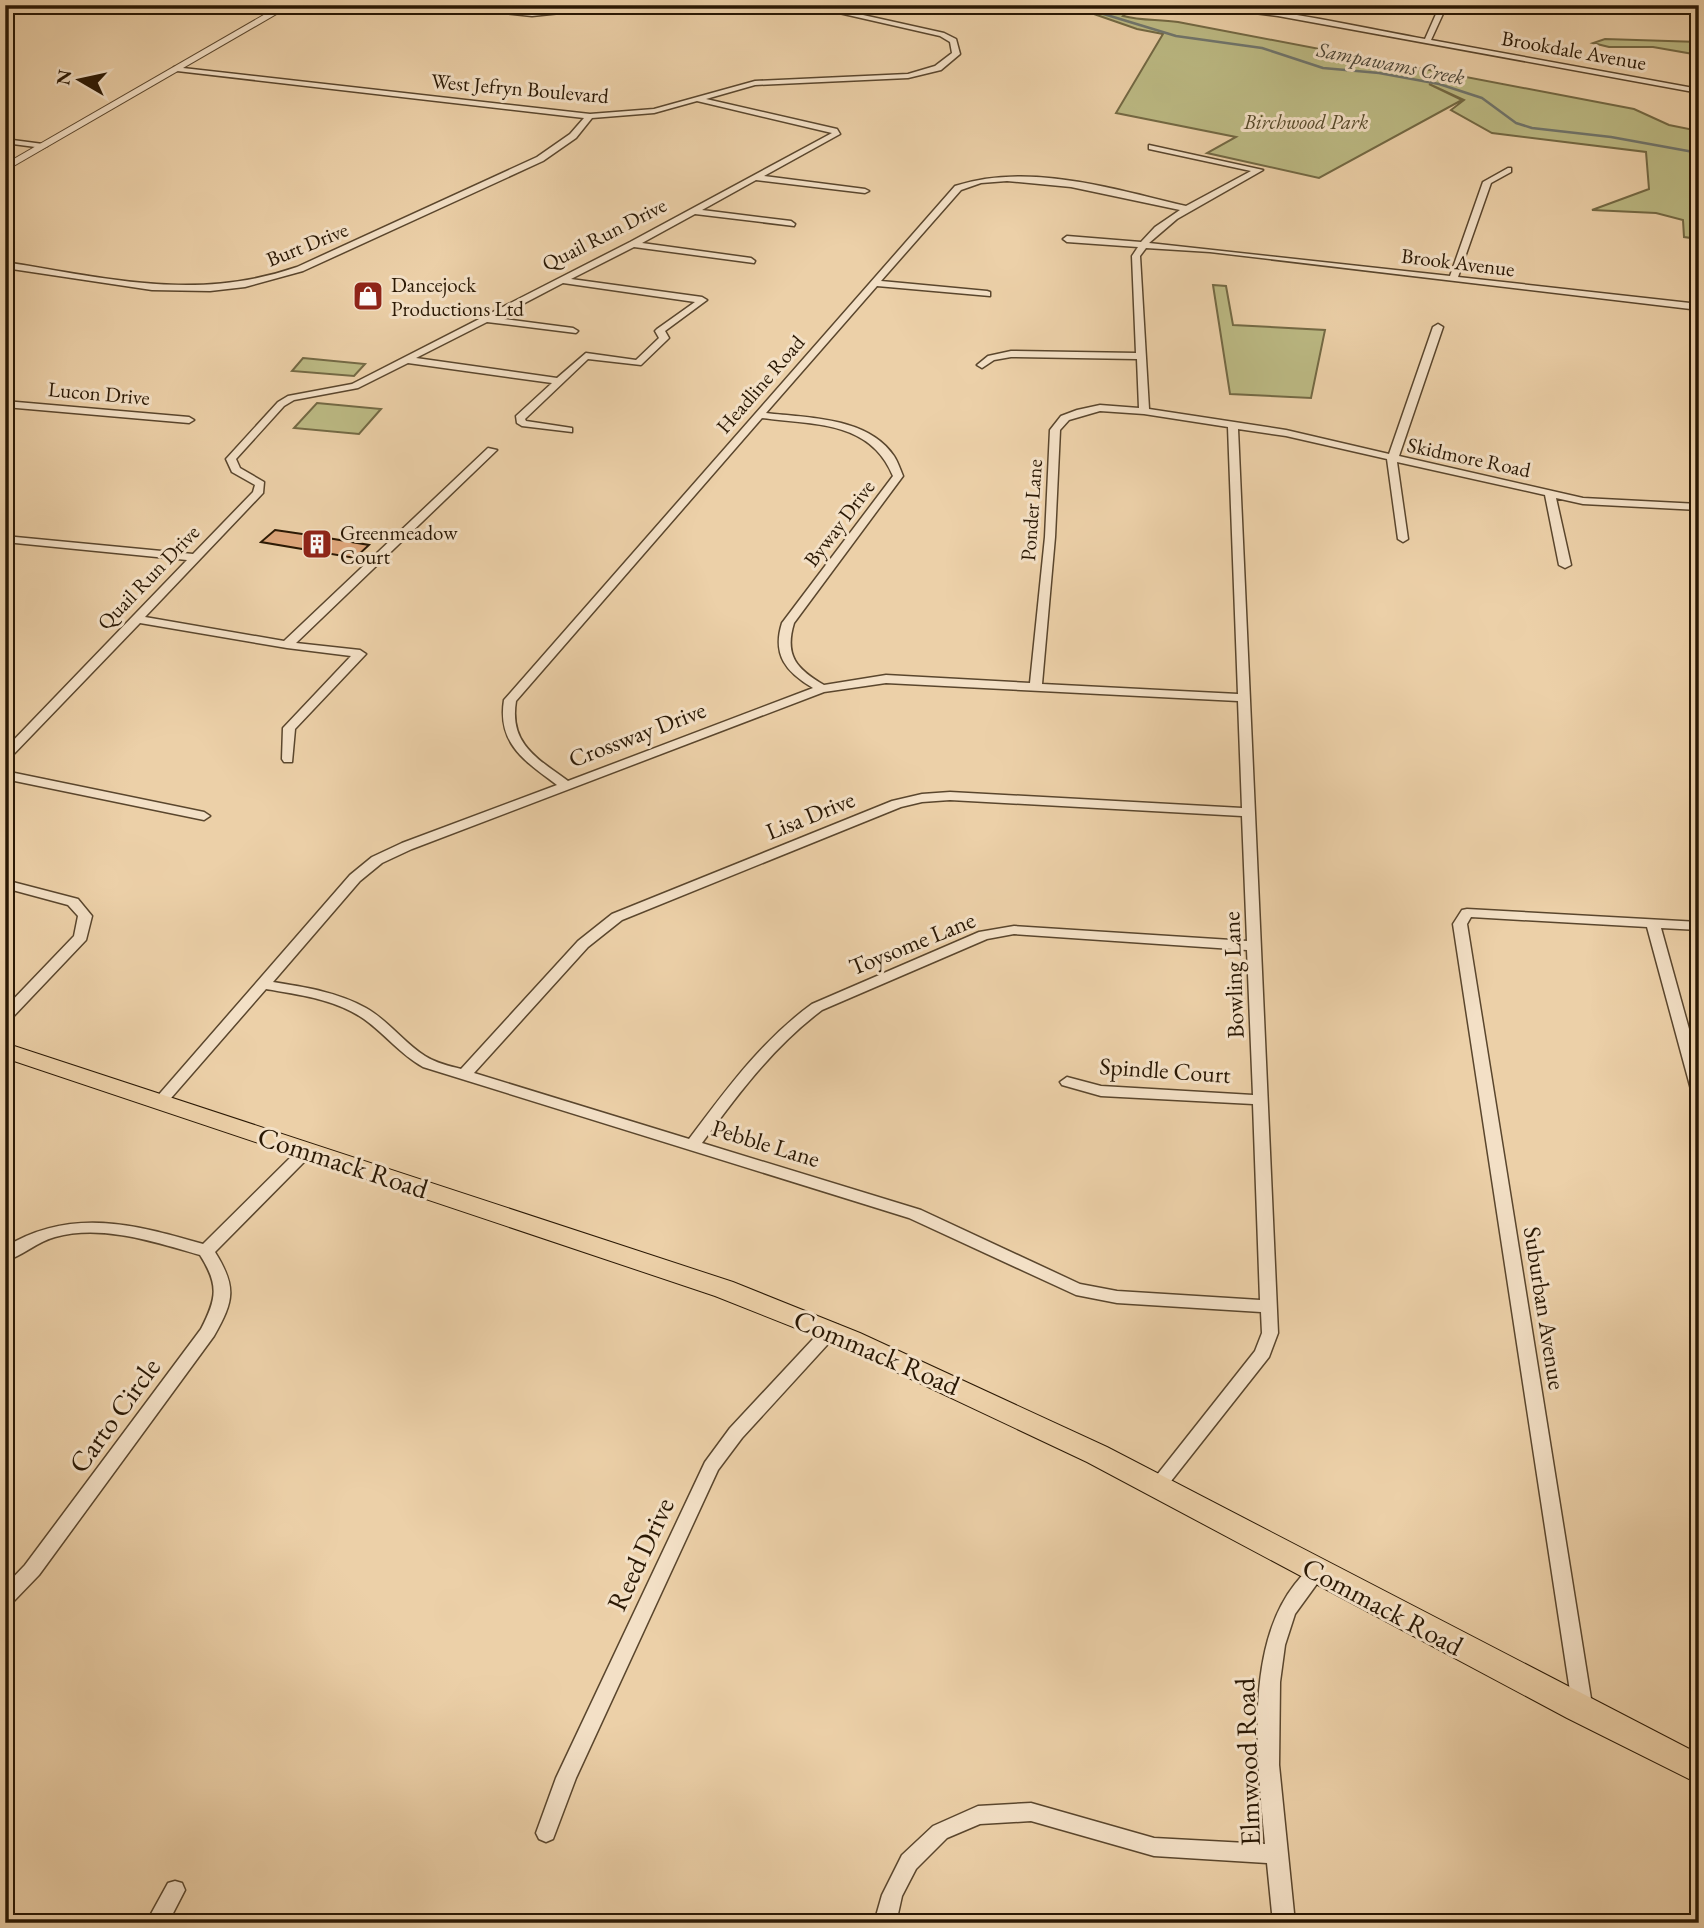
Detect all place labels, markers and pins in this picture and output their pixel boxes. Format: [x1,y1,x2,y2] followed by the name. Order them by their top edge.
[391,271,524,322] place label: Dancejock Productions Ltd
[351,279,385,313] shop icon: Dancejock Productions Ltd
[340,519,458,570] place label: Greenmeadow Court
[300,527,334,561] building icon: Greenmeadow Court

